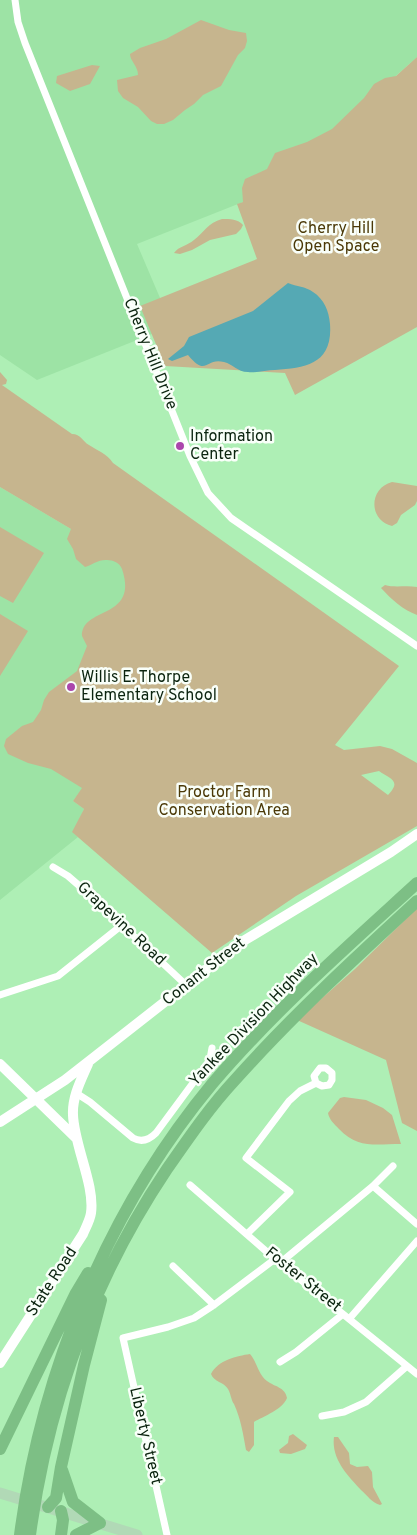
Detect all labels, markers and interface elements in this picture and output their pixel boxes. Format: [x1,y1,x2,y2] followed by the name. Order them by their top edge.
[293,219,379,257] park label: Cherry Hill Open Space
[119,295,181,413] street label: Cherry Hill Drive
[190,427,273,465] place label: Information Center
[174,440,186,452] marker: Information Center
[81,668,217,706] place label: Willis E. Thorpe Elementary School
[65,681,77,693] marker: Willis E. Thorpe Elementary School
[158,783,290,821] park label: Proctor Farm Conservation Area
[72,878,170,970] street label: Grapevine Road
[159,933,249,1011] street label: Conant Street
[185,949,323,1091] street label: Yankee Division Highway
[261,1243,345,1317] street label: Foster Street
[22,1244,82,1320] street label: State Road
[124,1385,166,1487] street label: Liberty Street

